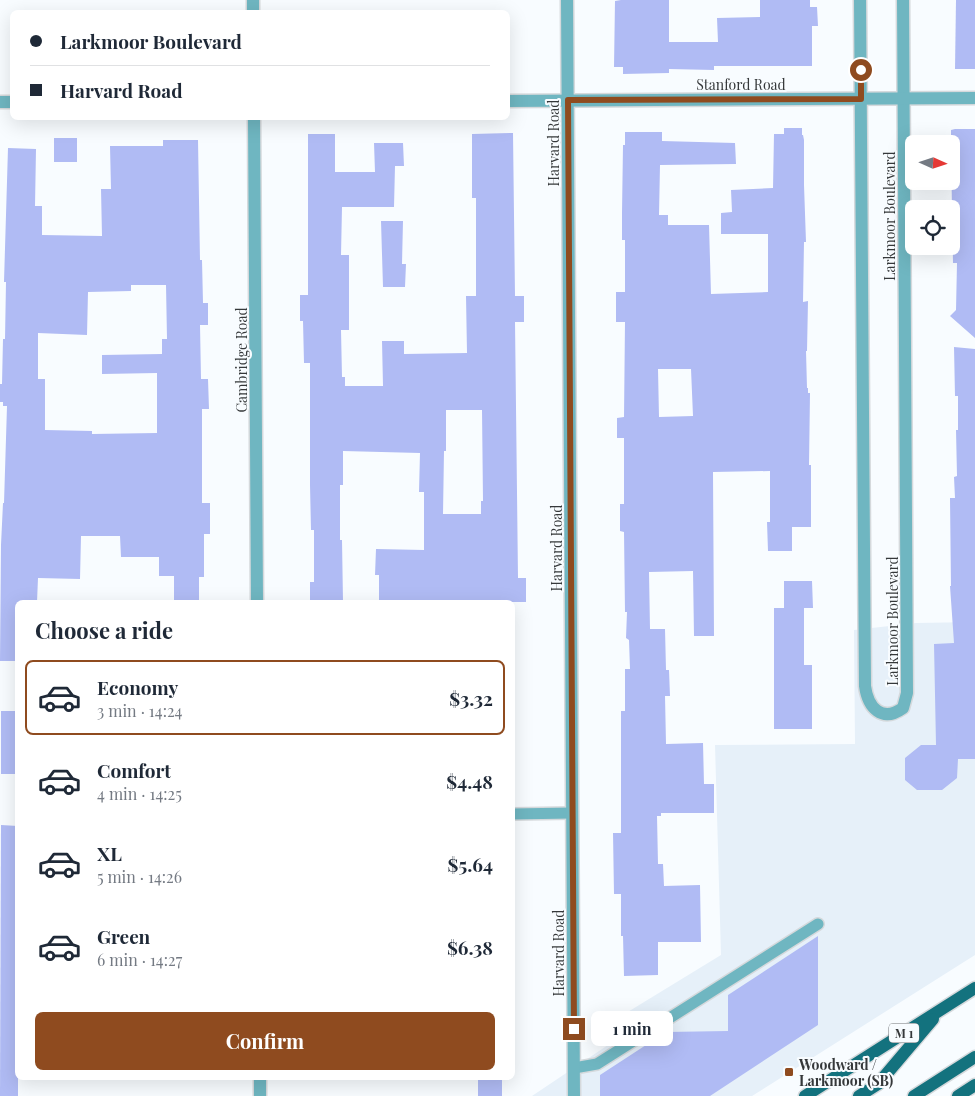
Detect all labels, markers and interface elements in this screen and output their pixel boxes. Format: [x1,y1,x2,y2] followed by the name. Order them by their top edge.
[60,28,242,54] text: Larkmoor Boulevard
[850,59,872,81] route start
[696,75,786,94] street label: Stanford Road
[60,77,183,103] text: Harvard Road
[544,100,563,186] street label: Harvard Road
[905,135,960,190] north arrow
[905,135,960,255] map controls
[880,151,899,281] street label: Larkmoor Boulevard
[905,200,960,255] button: locate
[232,307,251,413] street label: Cambridge Road
[547,505,566,591] street label: Harvard Road
[883,556,902,686] street label: Larkmoor Boulevard
[35,615,173,645] text: Choose a ride
[97,674,178,700] text: Economy
[37,675,82,720] icon: car
[449,685,493,711] text: $3.32
[97,700,183,721] text: 3 min · 14:24
[97,757,171,783] text: Comfort
[37,758,82,803] icon: car
[446,768,493,794] text: $4.48
[97,783,182,804] text: 4 min · 14:25
[97,840,122,866] text: XL
[37,841,82,886] icon: car
[448,851,493,877] text: $5.64
[97,866,182,887] text: 5 min · 14:26
[549,910,568,996] street label: Harvard Road
[97,923,150,949] text: Green
[37,924,82,969] icon: car
[447,934,493,960] text: $6.38
[97,949,182,970] text: 6 min · 14:27
[35,1012,495,1070] button: Confirm
[592,1012,674,1046] callout: 1 min
[563,1018,585,1040] route end
[612,1018,652,1039] text: 1 min
[889,1024,919,1042] road number: M 1
[798,1055,893,1090] place label: Woodward / Larkmoor (SB)
[783,1066,795,1078] marker: Woodward / Larkmoor (SB)

